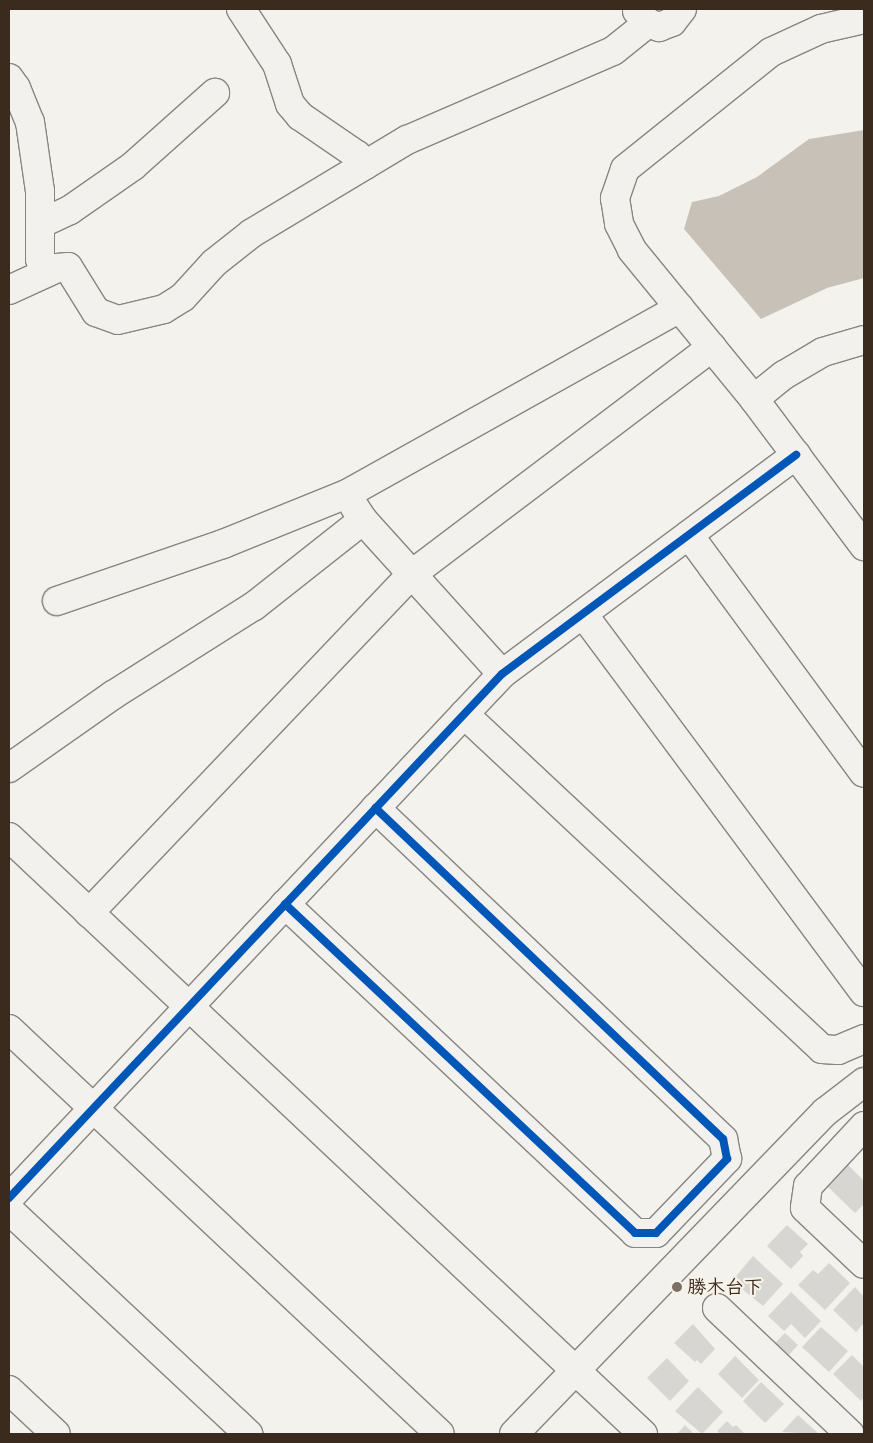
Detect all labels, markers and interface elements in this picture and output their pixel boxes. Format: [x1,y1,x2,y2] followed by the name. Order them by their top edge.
[687,1276,763,1298] place label: 勝木台下
[671,1281,683,1293] marker: 勝木台下

